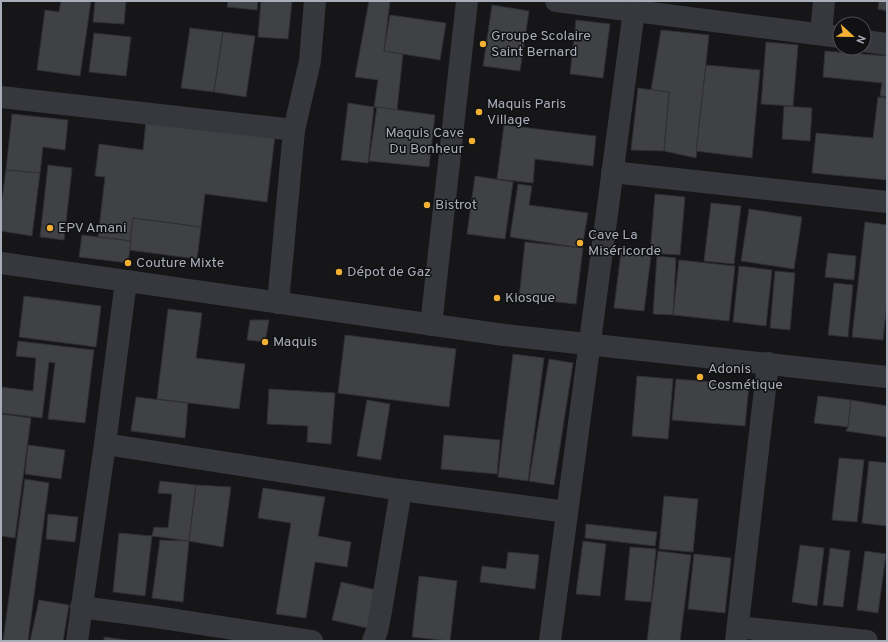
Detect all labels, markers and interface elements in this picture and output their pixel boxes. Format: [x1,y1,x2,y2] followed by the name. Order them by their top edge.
[832,16,872,56] north arrow
[491,28,591,61] place label: Groupe Scolaire Saint Bernard
[852,33,868,46] text: N
[478,39,488,49] marker: Groupe Scolaire Saint Bernard
[487,96,566,129] place label: Maquis Paris Village
[474,107,484,117] marker: Maquis Paris Village
[385,125,465,158] place label: Maquis Cave Du Bonheur
[467,136,477,146] marker: Maquis Cave Du Bonheur
[435,197,477,214] place label: Bistrot
[422,200,432,210] marker: Bistrot
[58,220,126,237] place label: EPV Amani
[45,223,55,233] marker: EPV Amani
[588,227,661,260] place label: Cave La Miséricorde
[575,238,585,248] marker: Cave La Miséricorde
[136,255,224,272] place label: Couture Mixte
[123,258,133,268] marker: Couture Mixte
[347,264,431,281] place label: Dépot de Gaz
[334,267,344,277] marker: Dépot de Gaz
[505,290,555,307] place label: Kiosque
[492,293,502,303] marker: Kiosque
[273,334,317,351] place label: Maquis
[260,337,270,347] marker: Maquis
[708,361,783,394] place label: Adonis Cosmétique
[695,372,705,382] marker: Adonis Cosmétique

